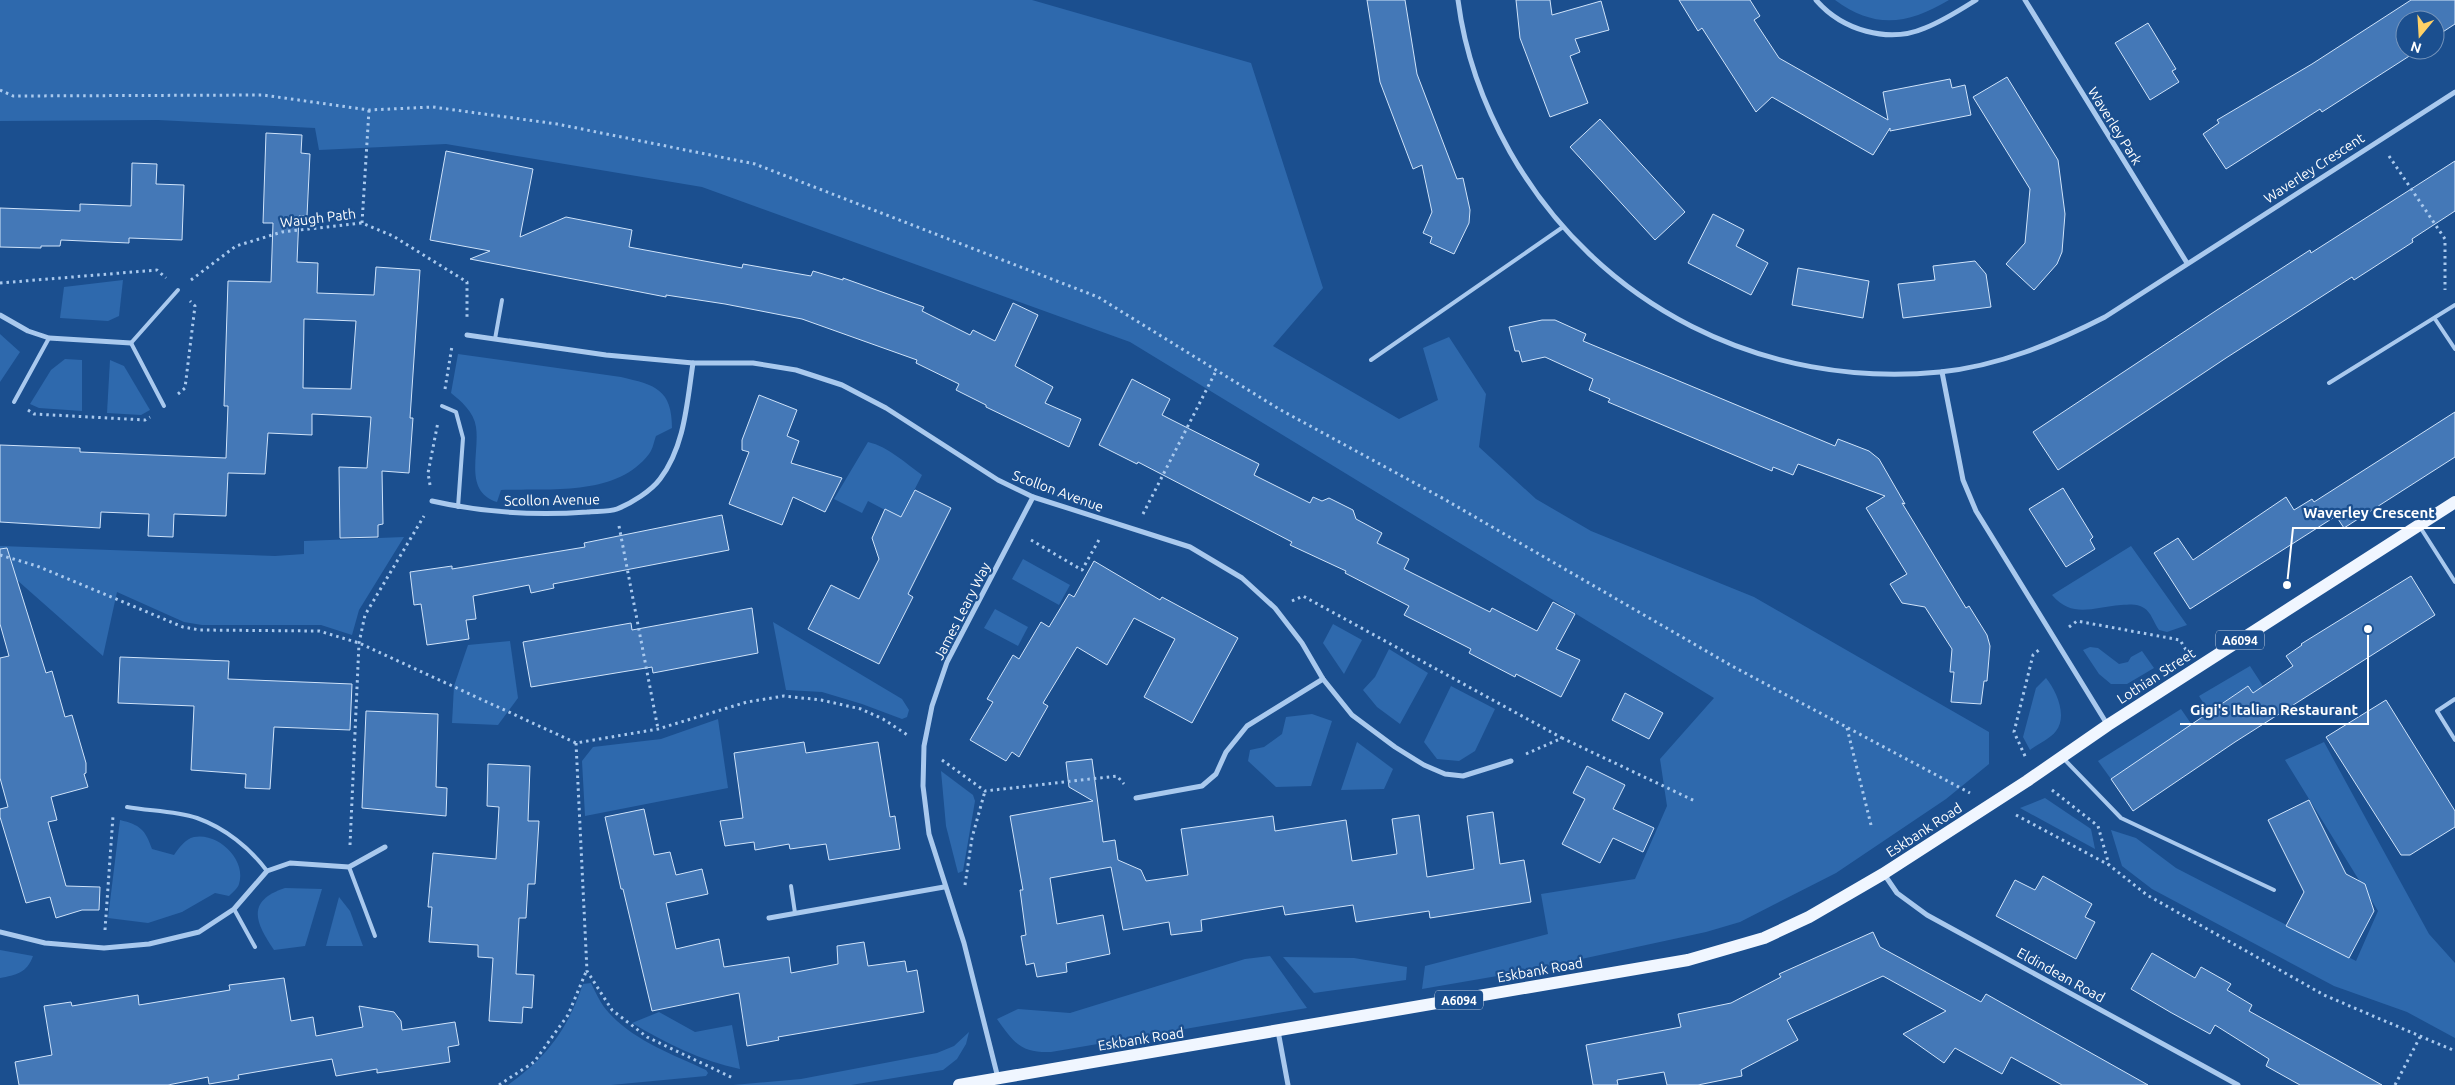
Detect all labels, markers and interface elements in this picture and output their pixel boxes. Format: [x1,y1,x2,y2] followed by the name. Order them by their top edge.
[2395,10,2445,60] north arrow
[2409,38,2423,57] text: N
[2085,84,2145,168] street label: Waverley Park
[2261,129,2368,206] street label: Waverley Crescent
[279,205,357,231] street label: Waugh Path
[1010,467,1106,515] street label: Scollon Avenue
[504,491,600,509] street label: Scollon Avenue
[2293,498,2445,528] callout: Waverley Crescent
[2303,504,2435,521] text: Waverley Crescent
[930,559,994,662] street label: James Leary Way
[2216,630,2264,650] road number: A6094
[2114,645,2198,707] street label: Lothian Street
[2180,694,2368,724] callout: Gigi's Italian Restaurant
[2190,701,2358,718] text: Gigi's Italian Restaurant
[1883,800,1965,860] street label: Eskbank Road
[2014,944,2108,1006] street label: Eldindean Road
[1496,955,1584,985] street label: Eskbank Road
[1435,990,1483,1010] road number: A6094
[1097,1024,1185,1054] street label: Eskbank Road

